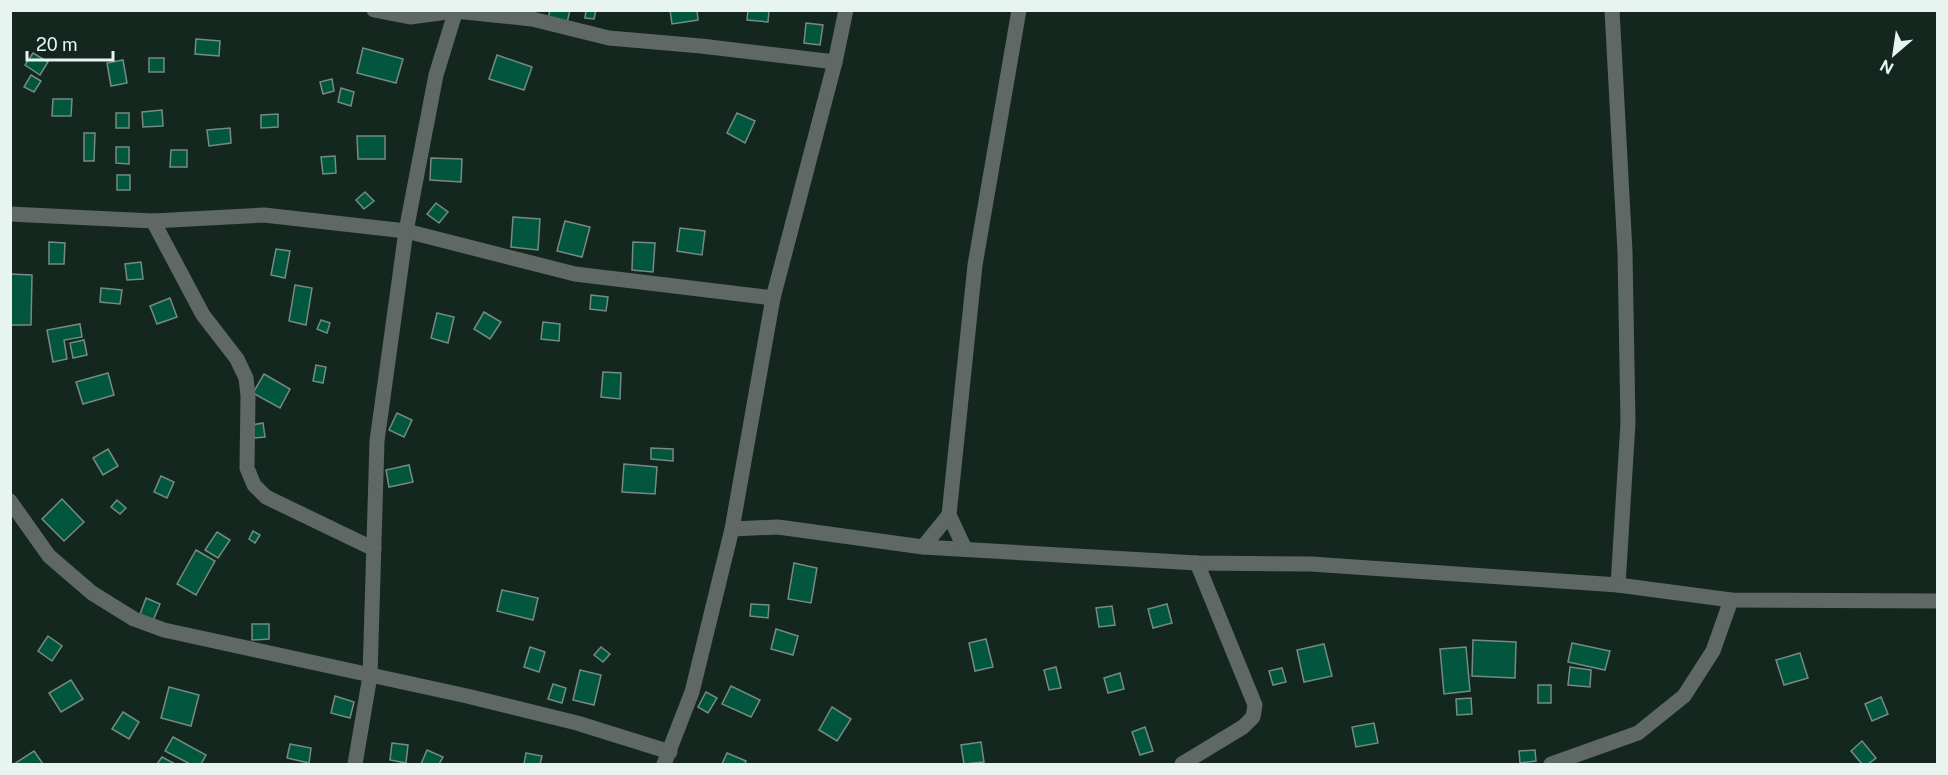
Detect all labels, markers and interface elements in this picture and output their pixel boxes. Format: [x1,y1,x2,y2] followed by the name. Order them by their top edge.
[27,24,112,62] scale bar
[1864,24,1924,84] north arrow
[36,34,78,55] text: 20 m
[1877,55,1897,78] text: N

